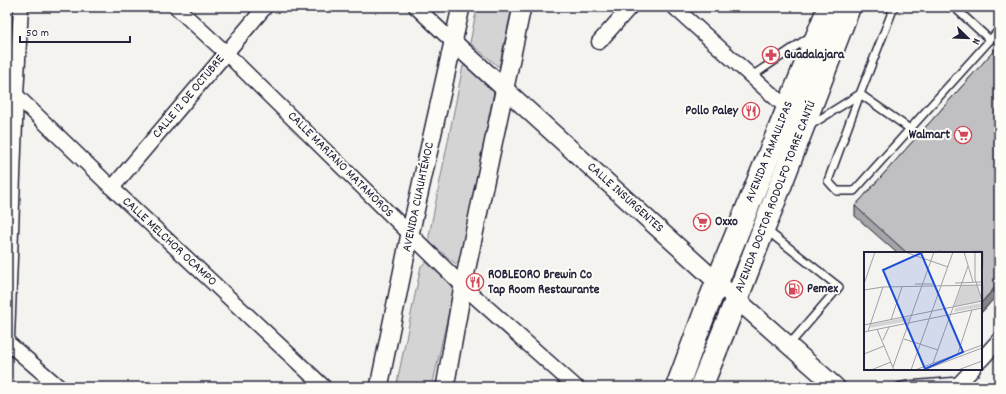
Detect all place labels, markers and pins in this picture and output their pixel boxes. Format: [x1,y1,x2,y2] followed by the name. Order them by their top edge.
[761,45,781,65] pharmacy icon: Guadalajara
[784,46,845,65] place label: Guadalajara
[741,101,761,121] restaurant icon: Pollo Paley
[685,102,739,121] place label: Pollo Paley
[953,125,973,145] supermarket icon: Walmart
[909,126,950,145] place label: Walmart
[692,212,712,232] supermarket icon: Oxxo
[715,213,738,232] place label: Oxxo
[488,266,600,300] place label: ROBLEORO Brewin Co Tap Room Restaurante
[465,272,485,292] restaurant icon: ROBLEORO Brewin Co Tap Room Restaurante
[784,279,804,299] fuel station icon: Pemex
[807,280,838,299] place label: Pemex

